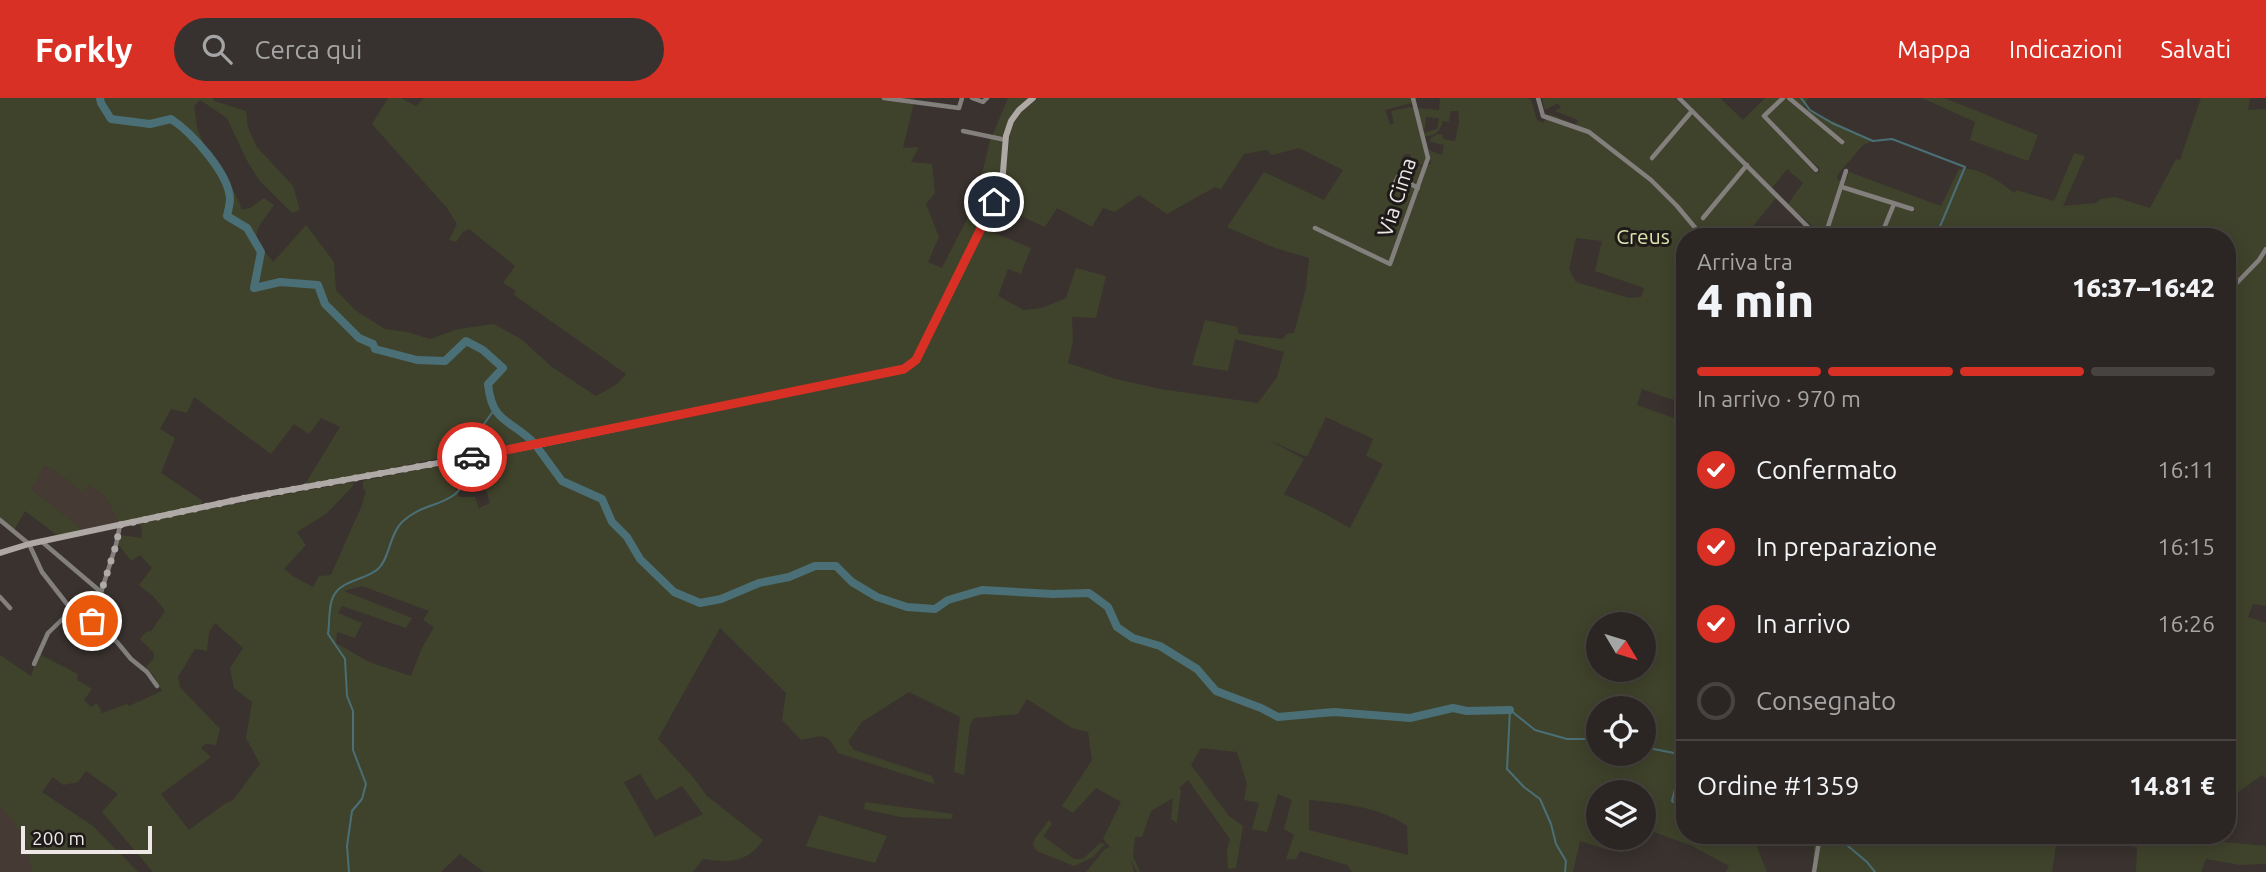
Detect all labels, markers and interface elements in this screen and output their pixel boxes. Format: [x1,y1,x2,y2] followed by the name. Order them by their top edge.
[174,18,664,81] search box
[198,30,236,68] icon: search
[35,31,132,68] text: Forkly
[254,35,362,64] text: Cerca qui
[1897,36,1971,63] text: Mappa
[2009,36,2123,63] text: Indicazioni
[2161,36,2231,63] text: Salvati
[1372,154,1420,240] street label: Via Cima
[964,172,1024,232] pin
[975,183,1013,221] icon: home
[1616,224,1670,248] park label: Creus
[1697,249,1793,274] text: Arriva tra
[2072,273,2215,302] text: 16:37–16:42
[1697,274,1814,326] text: 4 min
[1697,386,1861,411] text: In arrivo · 970 m
[437,422,507,492] courier
[453,438,491,476] icon: car
[1697,451,1735,489] icon: check
[1756,455,1897,484] text: Confermato
[2157,457,2215,482] text: 16:11
[1697,528,1735,566] icon: check
[1756,532,1937,561] text: In preparazione
[2157,534,2215,559] text: 16:15
[62,591,122,651] pin
[73,602,111,640] icon: bag
[1697,605,1735,643] icon: check
[1756,609,1851,638] text: In arrivo
[2157,611,2215,636] text: 16:26
[1586,612,1656,682] north arrow
[1586,612,1656,850] map controls
[1756,686,1896,715] text: Consegnato
[1586,696,1656,766] button: locate
[1697,771,1859,800] text: Ordine #1359
[2129,771,2215,800] text: 14.81 €
[1586,780,1656,850] button: layers
[21,823,152,855] scale bar
[32,827,85,849] text: 200 m

